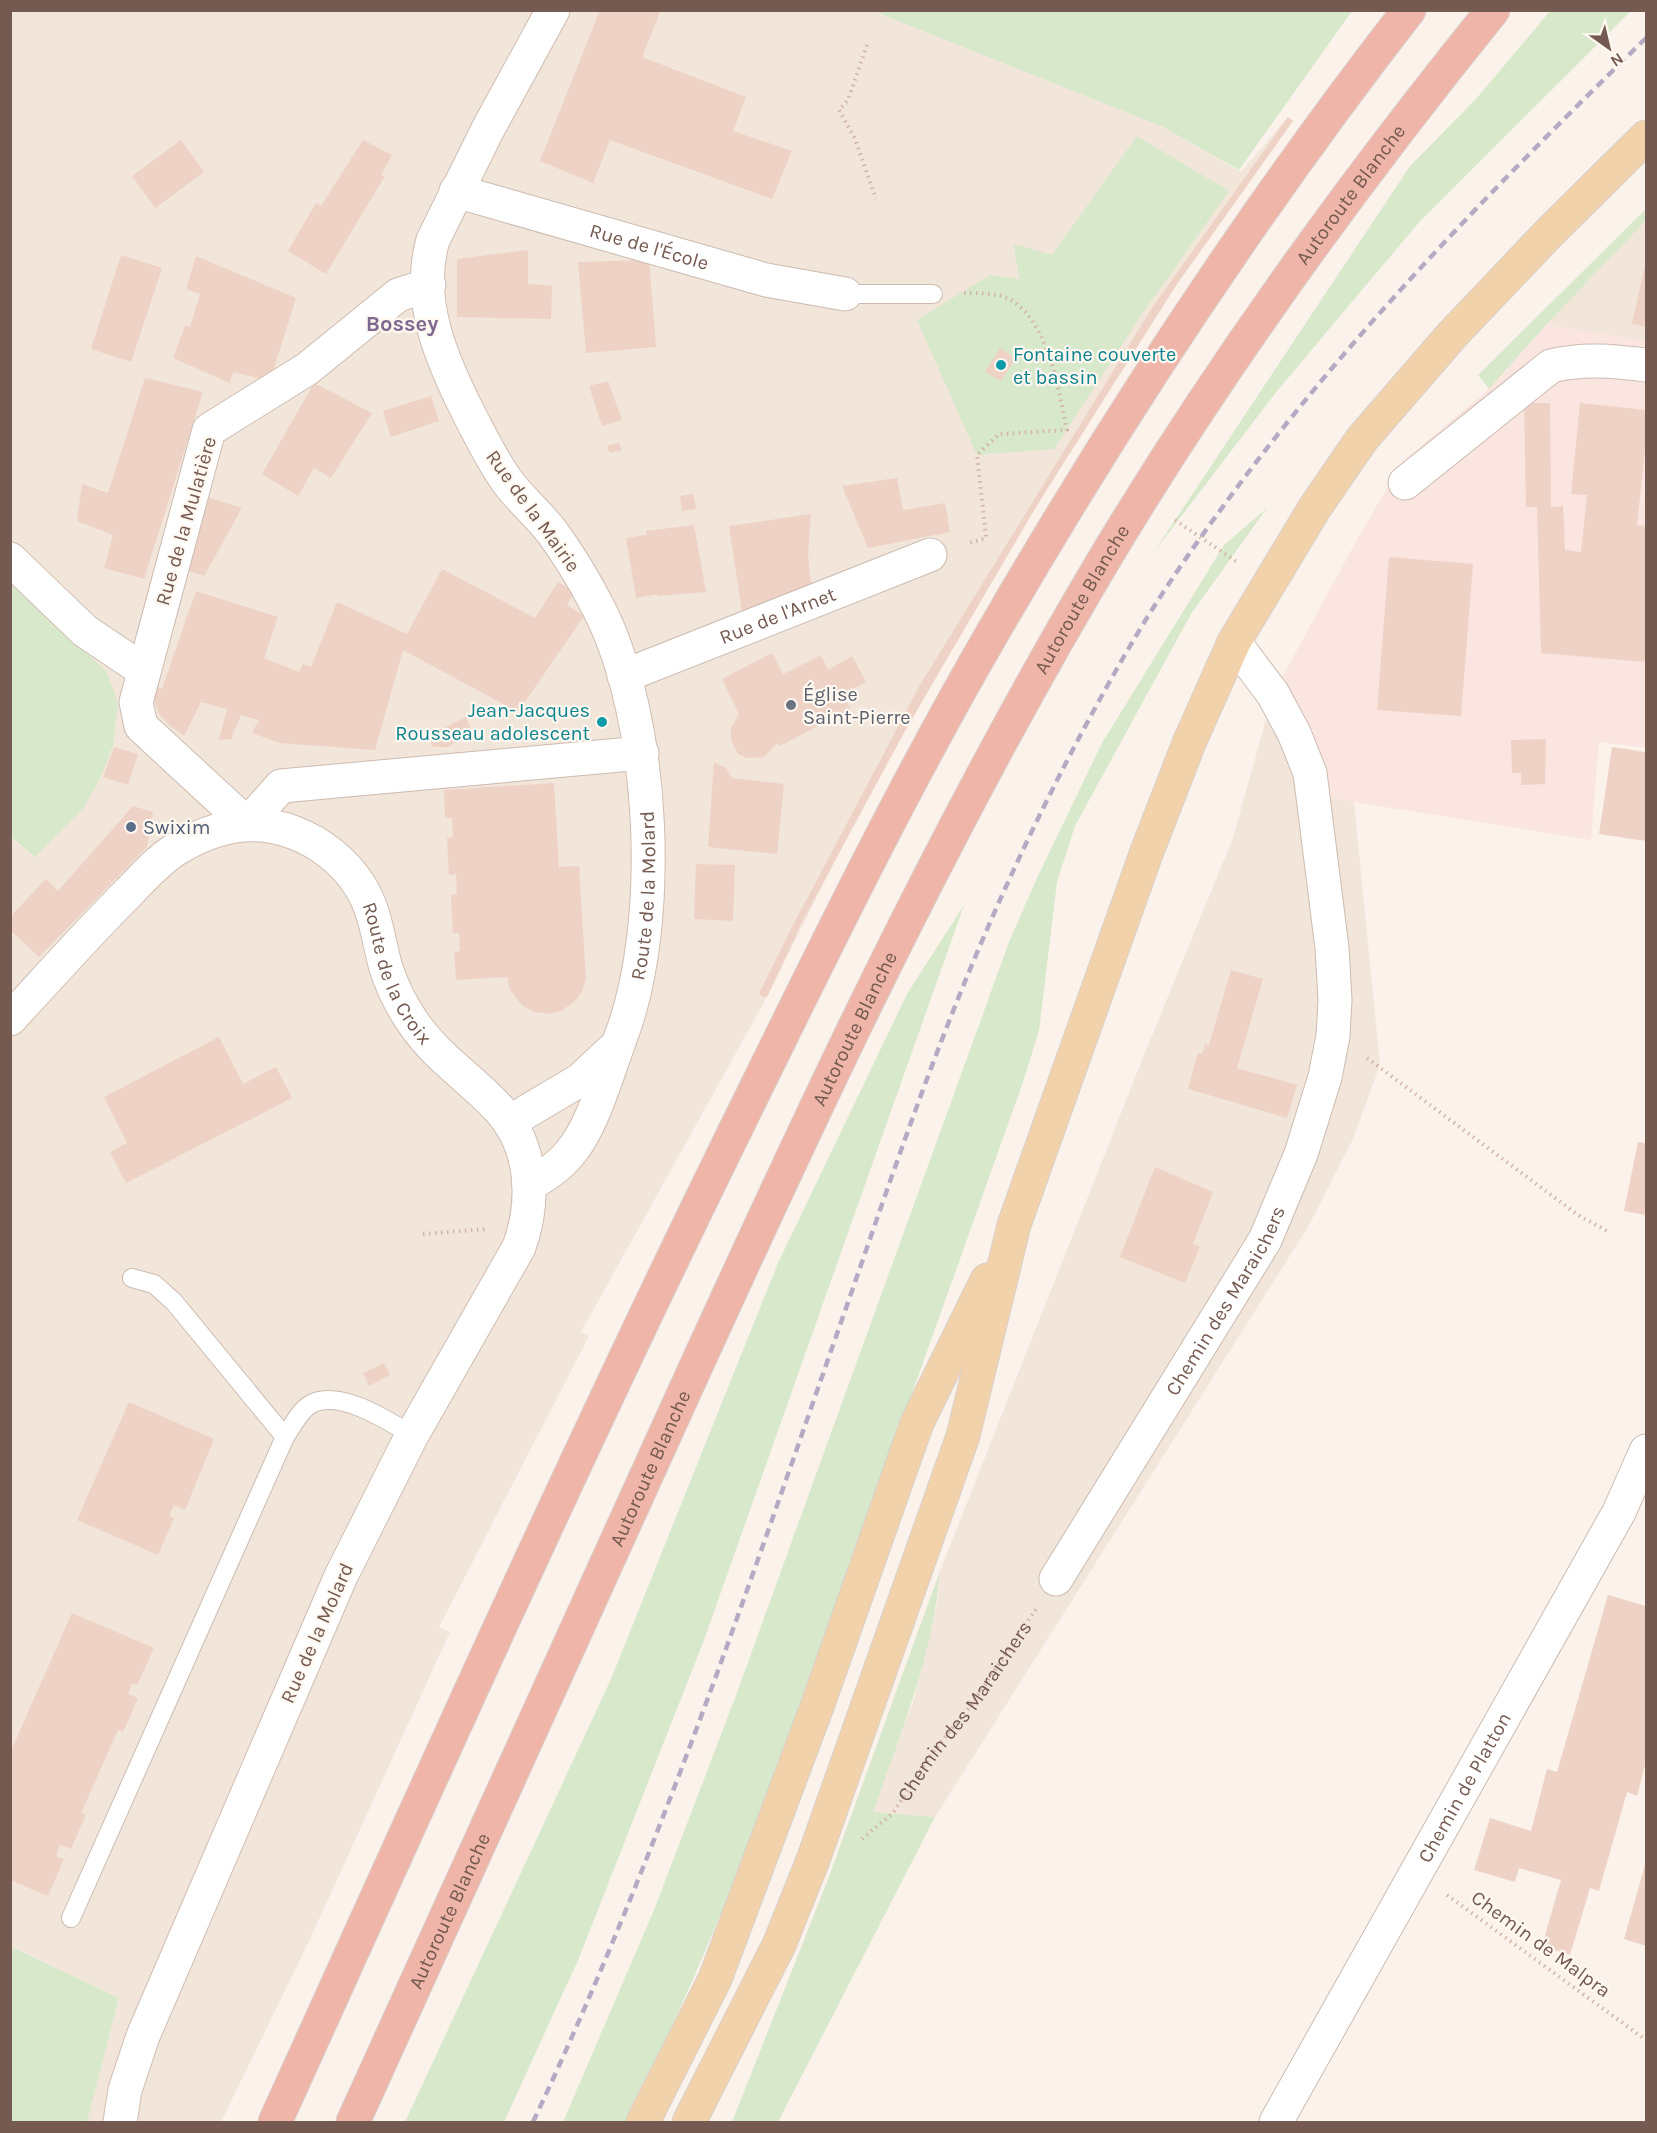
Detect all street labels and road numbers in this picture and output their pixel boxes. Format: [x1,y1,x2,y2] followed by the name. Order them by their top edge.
[1291,120,1410,269] street label: Autoroute Blanche
[587,218,711,274] street label: Rue de l'École
[151,434,221,608] street label: Rue de la Mulatière
[481,446,585,576] street label: Rue de la Mairie
[1029,520,1134,678] street label: Autoroute Blanche
[716,582,839,649] street label: Rue de l'Arnet
[626,810,660,982] street label: Route de la Molard
[358,899,437,1049] street label: Route de la Croix
[807,947,902,1109] street label: Autoroute Blanche
[1161,1203,1289,1400] street label: Chemin des Maraichers
[605,1387,695,1550] street label: Autoroute Blanche
[276,1559,358,1707] street label: Rue de la Molard
[892,1616,1036,1805] street label: Chemin des Maraichers
[1413,1708,1516,1866] street label: Chemin de Platton
[404,1829,495,1992] street label: Autoroute Blanche
[1467,1886,1615,2002] street label: Chemin de Malpra

